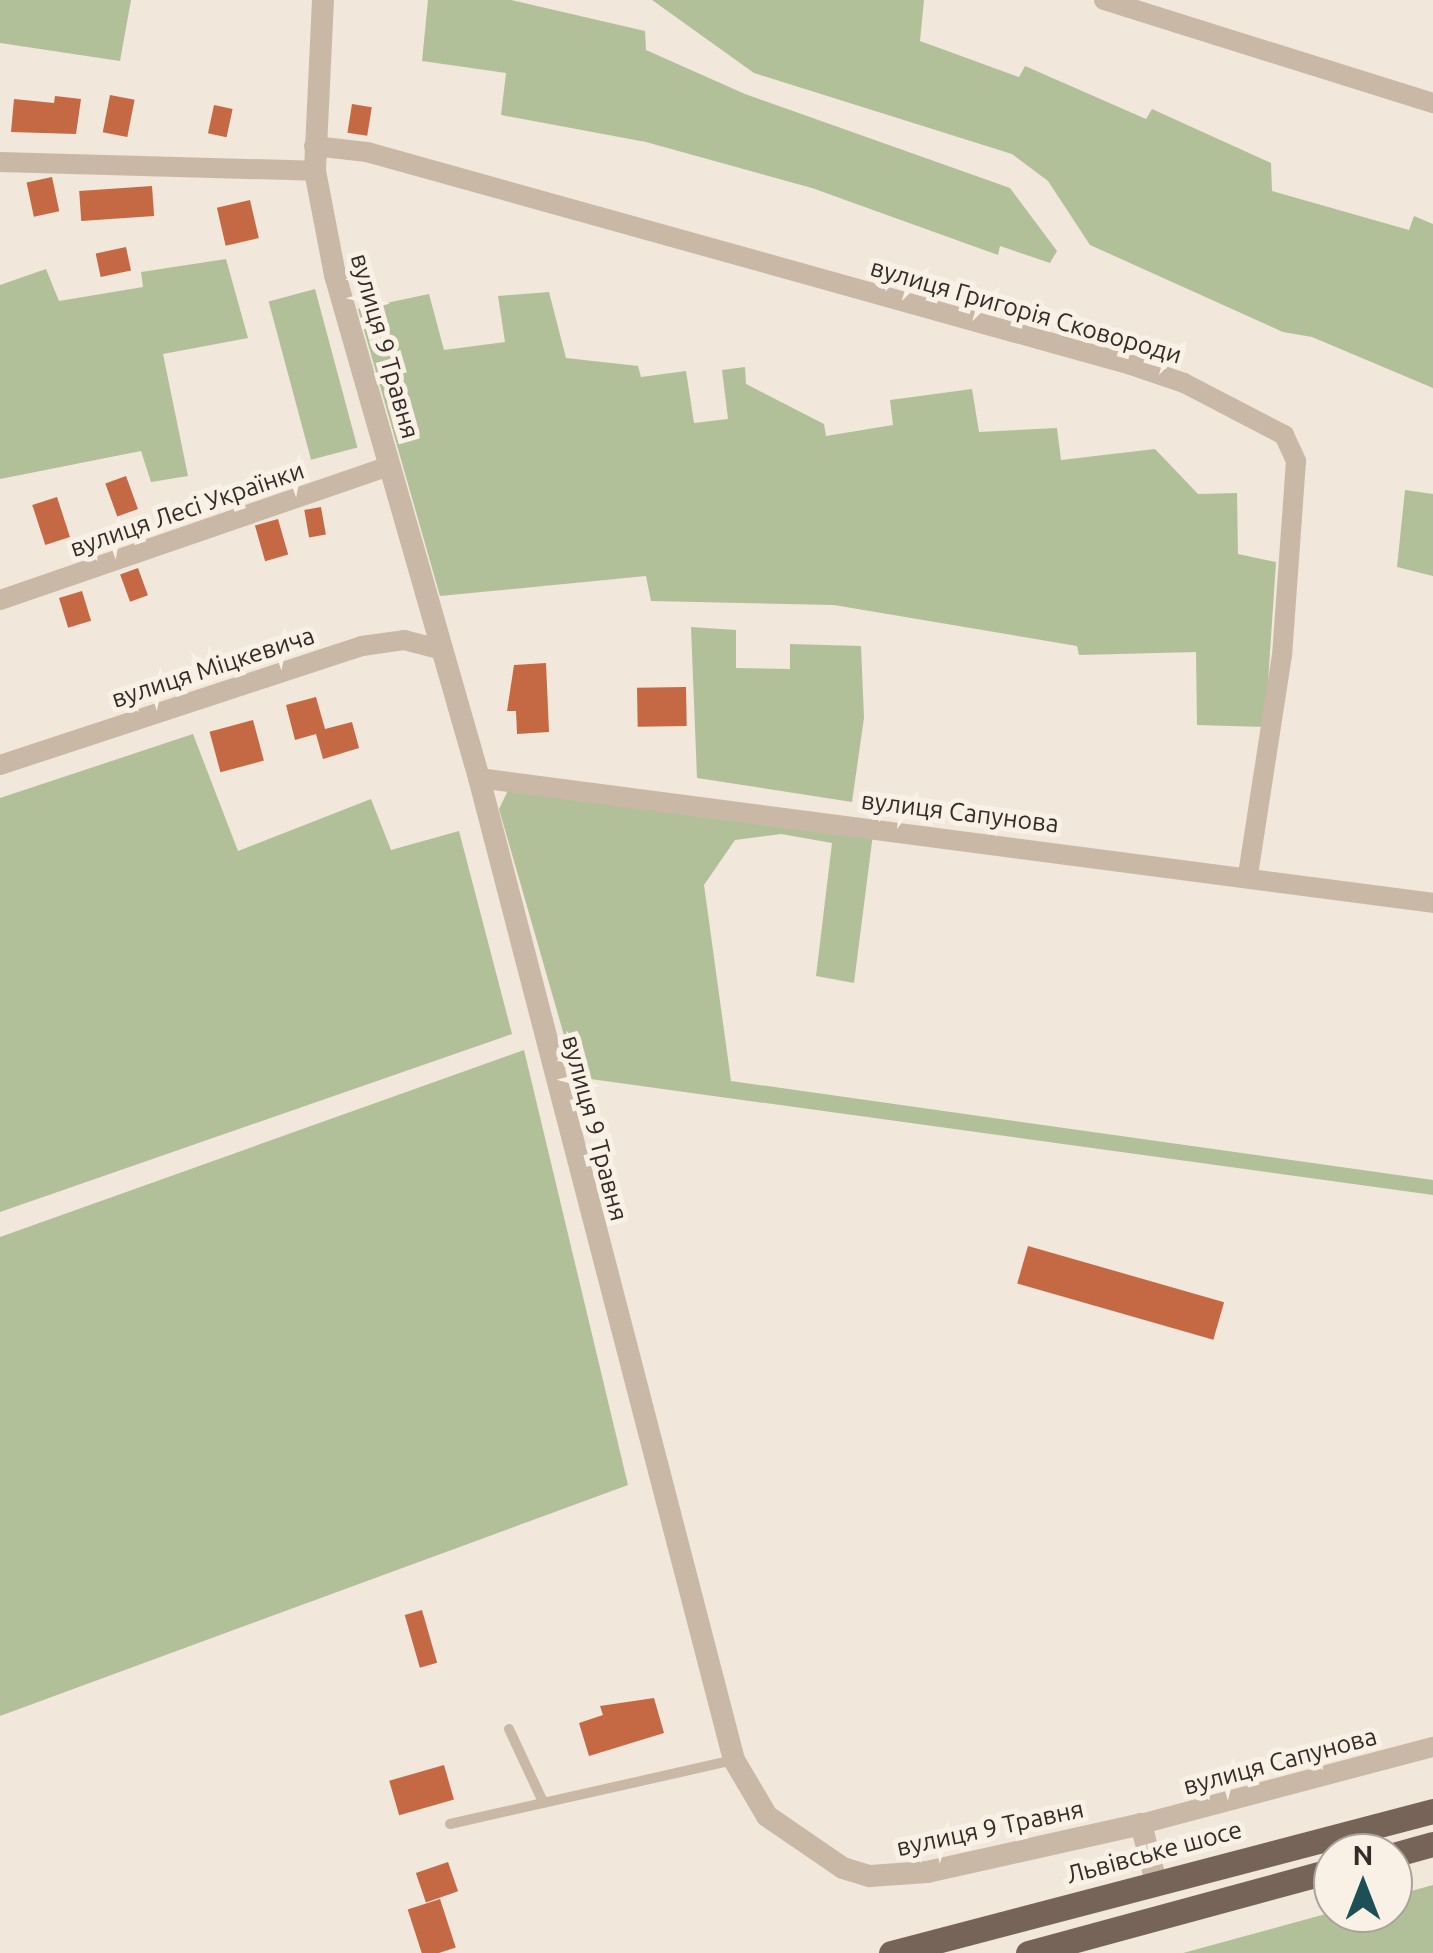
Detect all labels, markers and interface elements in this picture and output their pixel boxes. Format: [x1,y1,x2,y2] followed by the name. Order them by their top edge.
[344,250,426,442] street label: вулиця 9 Травня
[867,252,1185,370] street label: вулиця Григорія Сковороди
[66,455,308,563] street label: вулиця Лесі Українки
[108,620,318,714] street label: вулиця Міцкевича
[859,785,1061,839] street label: вулиця Сапунова
[556,1032,634,1224] street label: вулиця 9 Травня
[1180,1721,1380,1801] street label: вулиця Сапунова
[893,1793,1087,1863] street label: вулиця 9 Травня
[1063,1814,1245,1890] street label: Львівське шосе
[1313,1833,1413,1933] north arrow
[1353,1839,1373,1870] text: N

